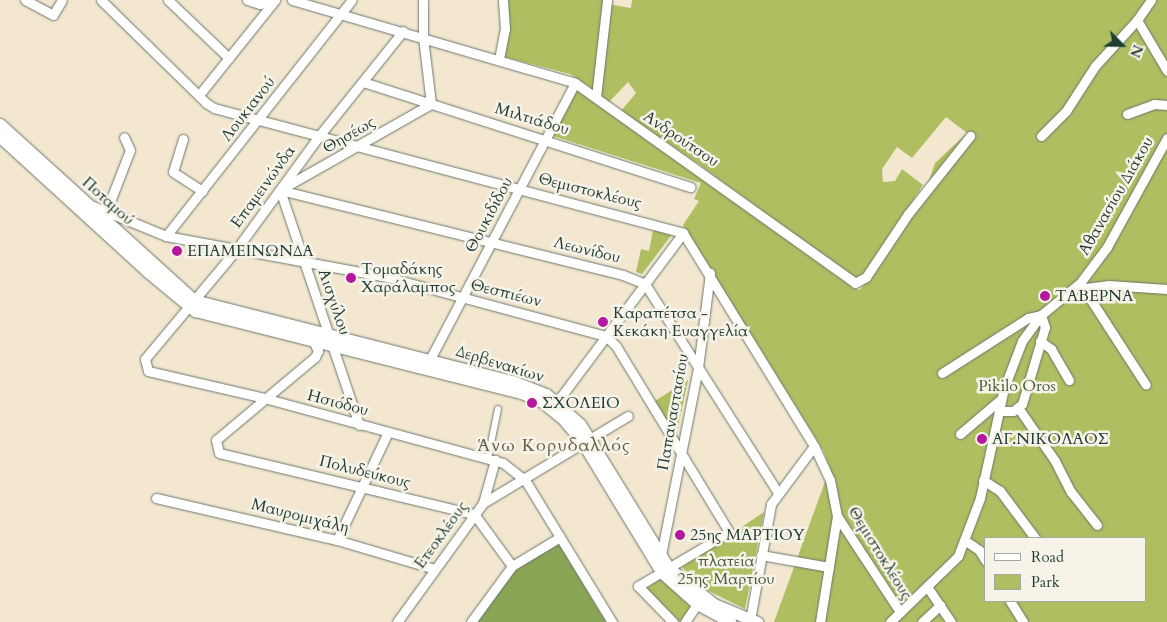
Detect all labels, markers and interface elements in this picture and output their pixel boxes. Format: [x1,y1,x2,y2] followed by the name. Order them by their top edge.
[1097,20,1147,70] north arrow
[1125,42,1147,60] text: N
[217,73,279,145] street label: Λουκιανού
[493,99,571,139] street label: Μιλτιάδου
[640,107,722,171] street label: Ανδρούτσου
[319,112,379,158] street label: Θησέως
[1074,133,1158,259] street label: Αθανασίου Διάκου
[227,142,299,232] street label: Επαμεινώνδα
[536,169,644,213] street label: Θεμιστοκλέους
[78,173,138,229] street label: Ποταμού
[461,174,517,256] street label: Θουκιδίδου
[552,232,622,268] street label: Λεωνίδου
[187,241,314,261] place label: ΕΠΑΜΕΙΝΩΝΔΑ
[171,245,183,257] marker: ΕΠΑΜΕΙΝΩΝΔΑ
[361,259,456,297] place label: Τομαδάκης Χαράλαμπος
[314,266,354,338] street label: Αισχύλου
[345,272,357,284] marker: Τομαδάκης Χαράλαμπος
[468,275,544,311] street label: Θεσπιέων
[1055,286,1133,306] place label: ΤΑΒΕΡΝΑ
[1039,290,1051,302] marker: ΤΑΒΕΡΝΑ
[613,303,748,341] place label: Καραπέτσα - Κεκάκη Ευαγγελία
[597,316,609,328] marker: Καραπέτσα - Κεκάκη Ευαγγελία
[454,341,546,387] street label: Δερβενακίων
[653,352,693,472] street label: Παπαναστασίου
[978,376,1056,396] park label: Pikilo Oros
[305,386,371,420] street label: Ησιόδου
[542,393,620,413] place label: ΣΧΟΛΕΙΟ
[526,397,538,409] marker: ΣΧΟΛΕΙΟ
[992,429,1109,449] place label: ΑΓ.ΝΙΚΟΛΑΟΣ
[976,433,988,445] marker: ΑΓ.ΝΙΚΟΛΑΟΣ
[476,435,632,457] district label: Άνω Κορυδαλλός
[317,451,413,493] street label: Πολυδεύκους
[249,495,351,537] street label: Μαυρομιχάλη
[410,498,472,572] street label: Ετεοκλέους
[844,503,916,603] street label: Θεμιστοκλέους
[690,525,805,545] place label: 25ης ΜΑΡΤΙΟΥ
[674,529,686,541] marker: 25ης ΜΑΡΤΙΟΥ
[984,537,1147,602] legend
[1031,547,1064,567] text: Road
[677,551,775,589] park label: πλατεία 25ης Μαρτίου
[1031,572,1060,592] text: Park

